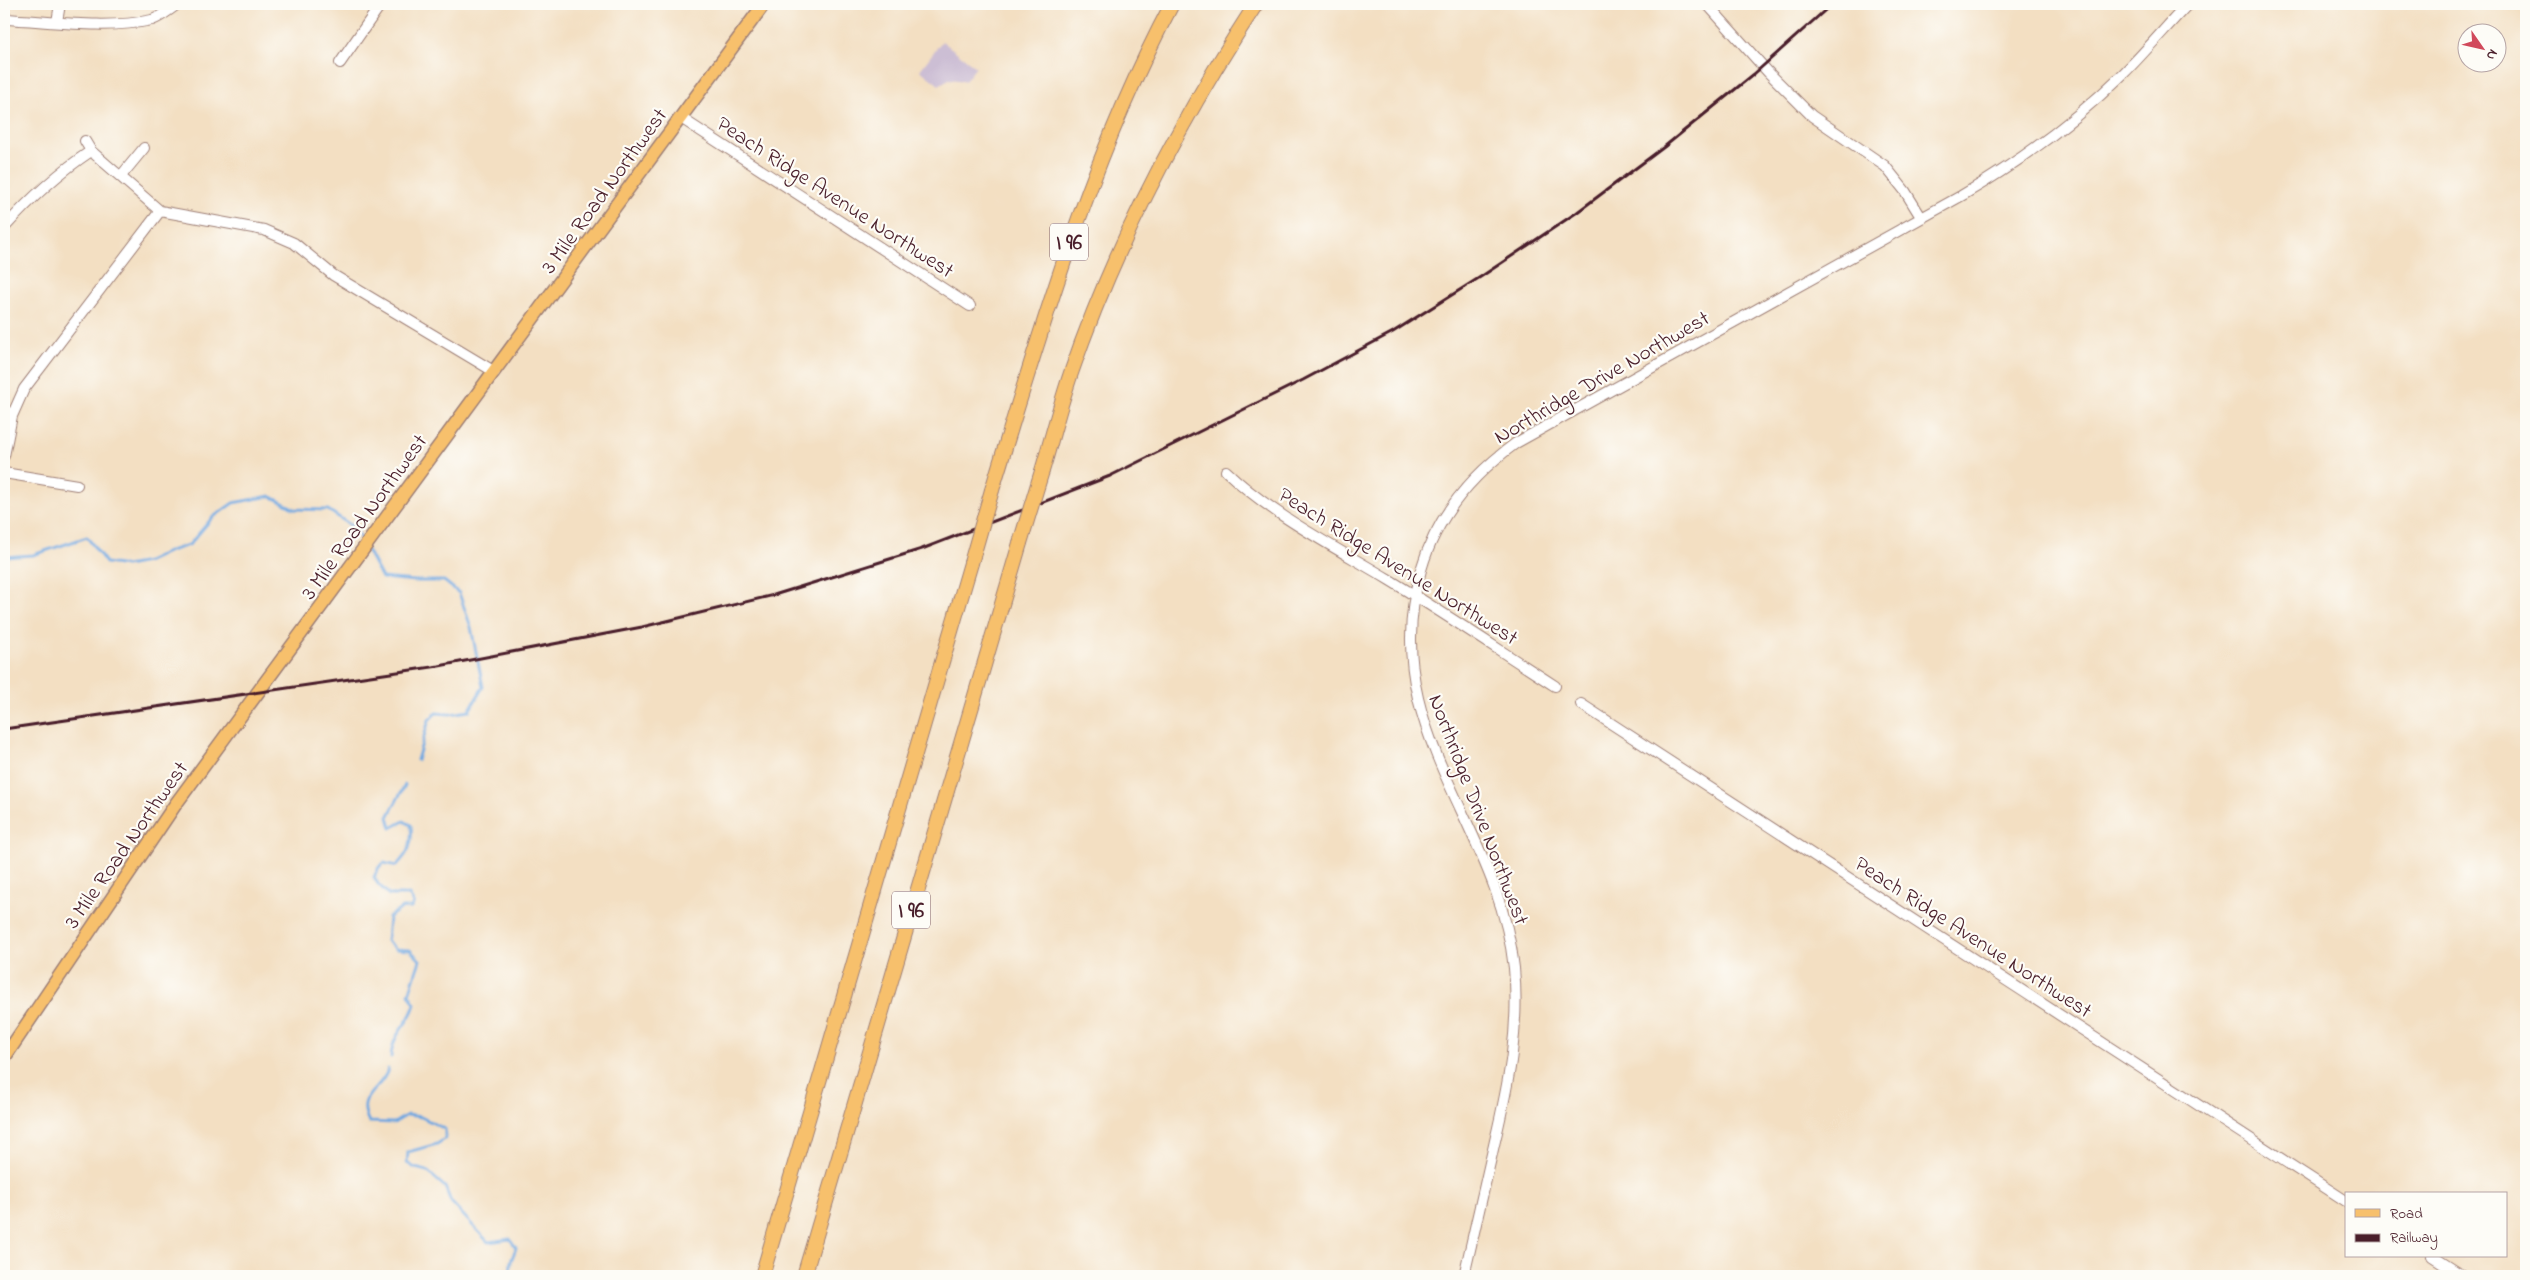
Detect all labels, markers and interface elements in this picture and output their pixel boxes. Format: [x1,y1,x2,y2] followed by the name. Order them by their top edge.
[2458,22,2508,72] north arrow
[2480,45,2503,64] text: N
[534,102,677,281] street label: 3 Mile Road Northwest
[709,109,960,289] street label: Peach Ridge Avenue Northwest
[1050,223,1088,260] road number: I 96
[1489,303,1717,454] street label: Northridge Drive Northwest
[294,428,437,607] street label: 3 Mile Road Northwest
[1271,480,1524,656] street label: Peach Ridge Avenue Northwest
[1417,690,1536,931] street label: Northridge Drive Northwest
[58,755,198,936] street label: 3 Mile Road Northwest
[1847,849,2098,1029] street label: Peach Ridge Avenue Northwest
[892,892,930,928] road number: I 96
[2345,1192,2508,1258] legend
[2390,1203,2423,1225] text: Road
[2390,1227,2438,1250] text: Railway

